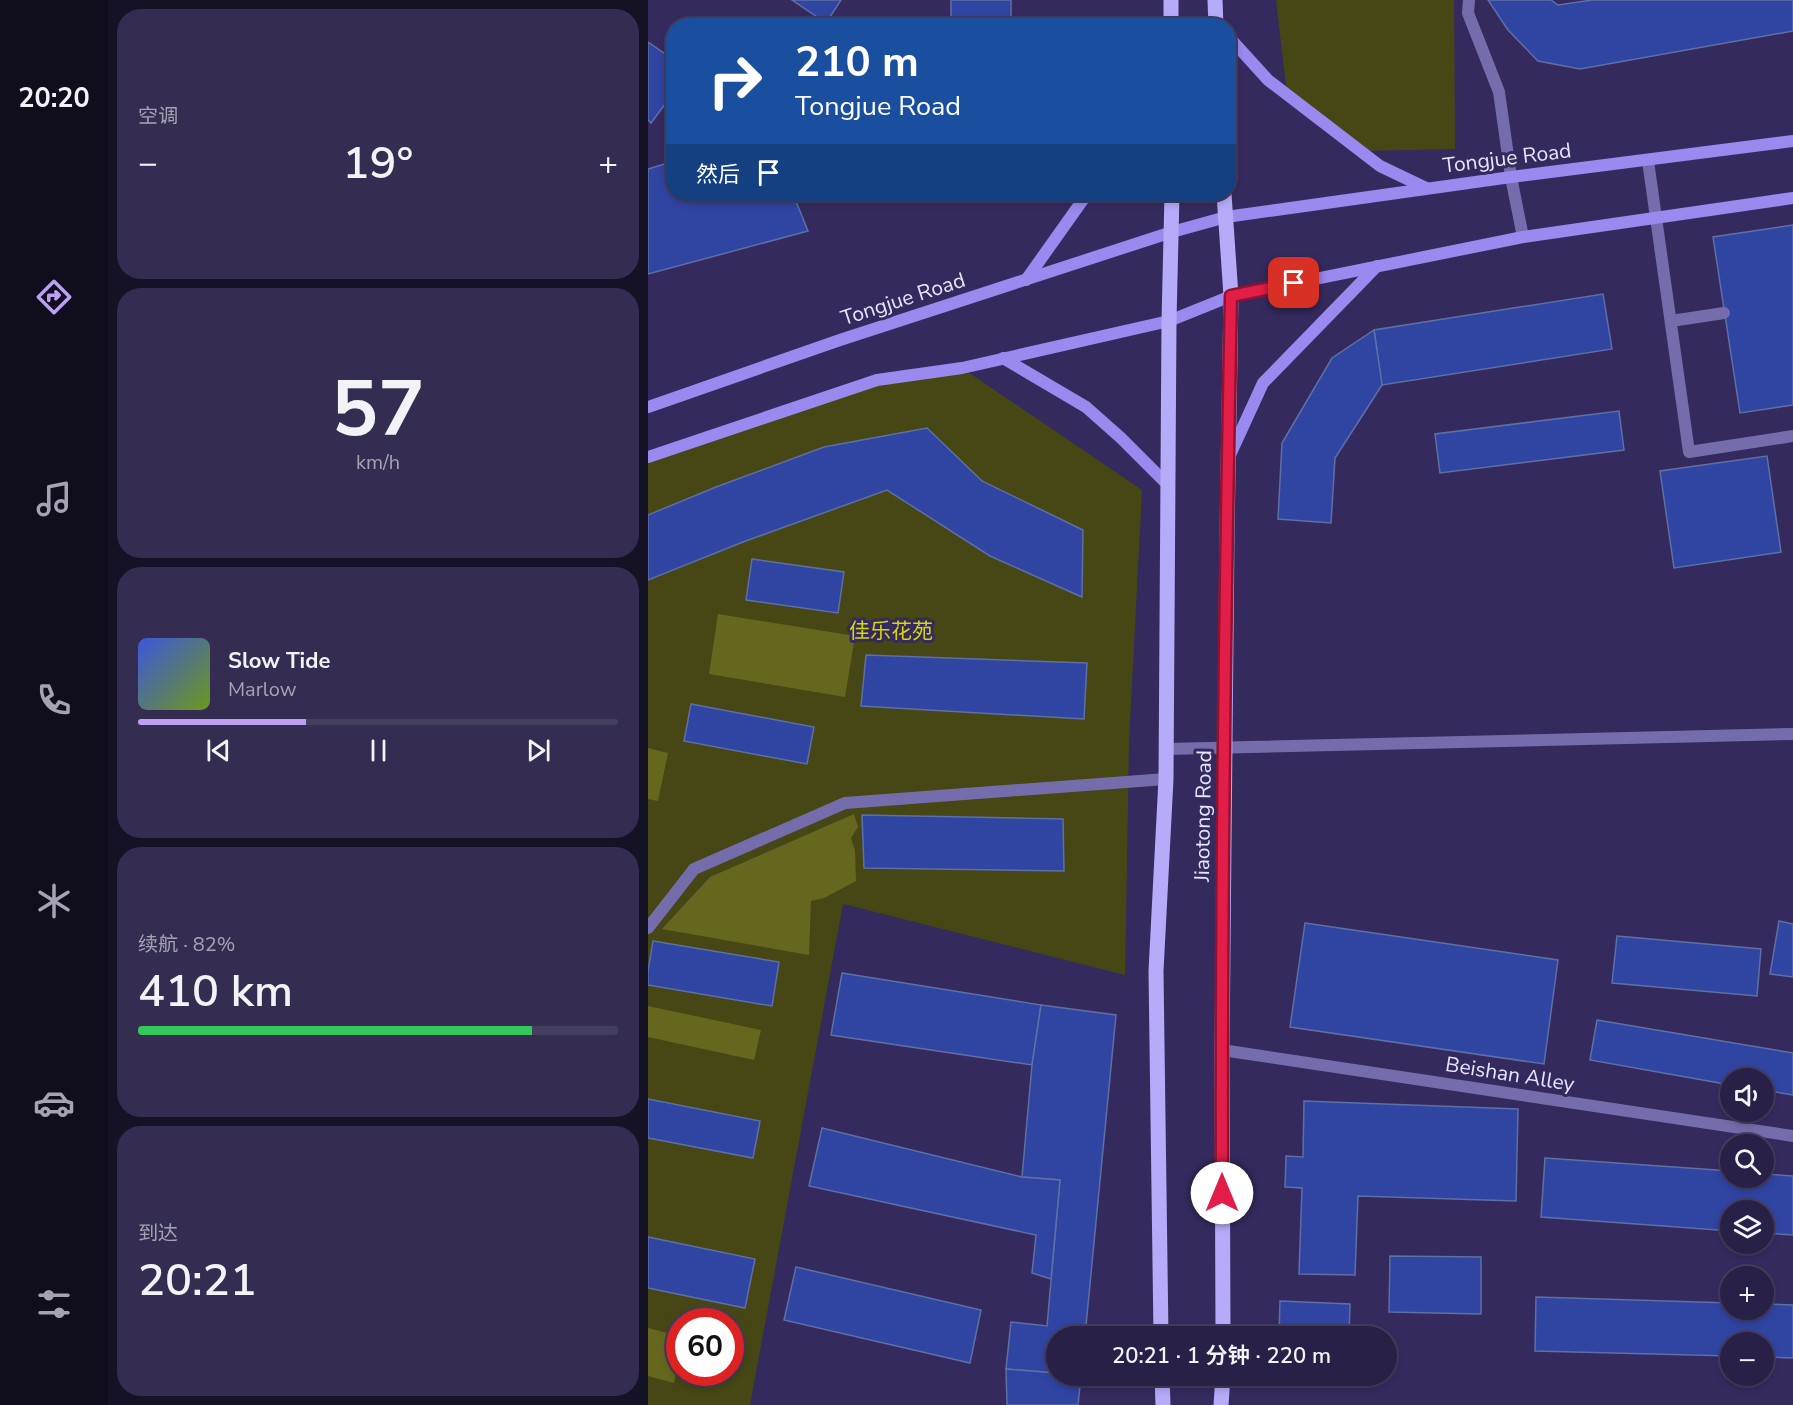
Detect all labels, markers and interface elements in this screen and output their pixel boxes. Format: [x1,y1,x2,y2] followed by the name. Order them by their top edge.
[795,34,919,91] text: 210 m
[696,42,774,120] icon: right
[18,80,90,117] text: 20:20
[795,88,961,125] text: Tongjue Road
[138,103,178,130] text: 空调
[343,133,413,194] text: 19°
[1441,136,1573,180] street label: Tongjue Road
[138,141,158,186] text: −
[598,141,618,186] text: +
[752,156,785,189] icon: arrive
[696,160,740,190] text: 然后
[1268,257,1319,308] pin
[837,266,969,332] street label: Tongjue Road
[1277,266,1310,299] icon: arrive
[33,276,75,318] icon: directions
[331,356,425,463] text: 57
[356,449,400,476] text: km/h
[33,478,75,520] icon: music
[849,617,933,645] park label: 佳乐花苑
[228,646,330,676] text: Slow Tide
[228,676,296,703] text: Marlow
[33,679,75,721] icon: phone
[202,734,235,767] icon: previous
[362,734,395,767] icon: pause
[522,734,555,767] icon: next
[1188,750,1218,883] street label: Jiaotong Road
[33,880,75,922] icon: climate
[138,931,235,958] text: 续航 · 82%
[138,961,293,1022] text: 410 km
[1444,1050,1577,1098] street label: Beishan Alley
[1720,1068,1774,1386] map controls
[1720,1068,1774,1122] button: sound
[33,1082,75,1124] icon: car
[1720,1134,1774,1188] button: search
[1190,1161,1254,1225] position arrow
[1720,1200,1774,1254] button: layers
[138,1220,178,1247] text: 到达
[138,1250,257,1311] text: 20:21
[1720,1266,1774,1320] button: +
[33,1283,75,1325] icon: filters
[666,1308,744,1386] speed limit sign: 60
[1720,1332,1774,1386] button: −
[1112,1341,1331,1371] text: 20:21 · 1 分钟 · 220 m

